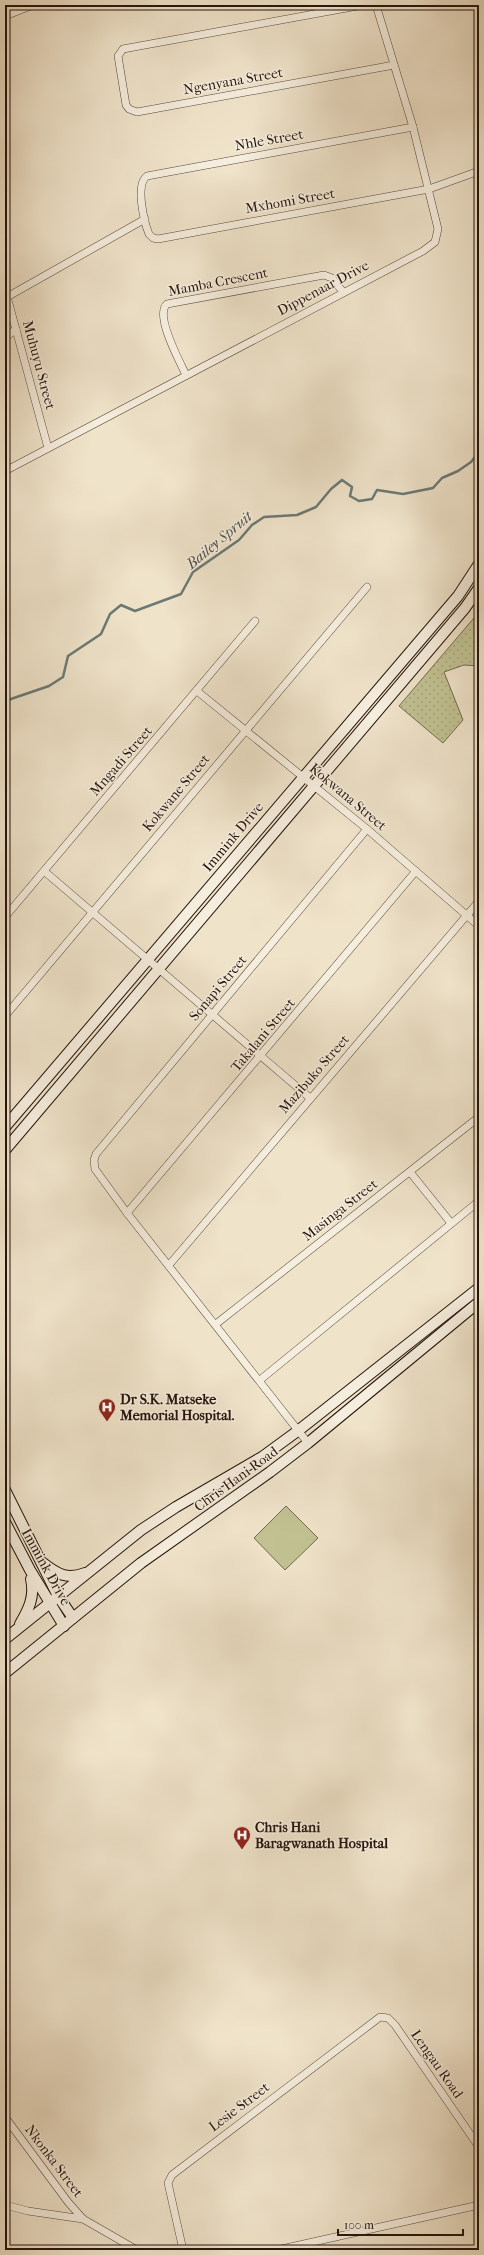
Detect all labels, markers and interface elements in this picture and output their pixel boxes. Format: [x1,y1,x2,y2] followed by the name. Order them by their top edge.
[182,64,284,98] street label: Ngenyana Street
[233,126,305,154] street label: Nhle Street
[244,185,336,217] street label: Mxhomi Street
[274,257,372,319] street label: Dippenaar Drive
[167,264,269,300] street label: Mamba Crescent
[19,319,59,411] street label: Muhuyu Street
[182,506,257,573] water label: Bailey Spruit
[86,723,156,799] street label: Mngadi Street
[139,751,213,835] street label: Kokwane Street
[306,760,390,834] street label: Kokwana Street
[199,799,267,875] street label: Immink Drive
[186,952,250,1024] street label: Sonapi Street
[227,995,299,1075] street label: Takalani Street
[275,1031,353,1117] street label: Mazibuko Street
[299,1175,381,1245] street label: Masinga Street
[119,1391,235,1424] place label: Dr S.K. Matseke Memorial Hospital.
[97,1397,117,1422] hospital icon: Dr S.K. Matseke Memorial Hospital.
[191,1443,282,1515] street label: Chris Hani Road
[18,1526,74,1609] street label: Immink Drive
[255,1819,388,1852] place label: Chris Hani Baragwanath Hospital
[232,1825,252,1850] hospital icon: Chris Hani Baragwanath Hospital
[407,2027,467,2102] street label: Lengau Road
[205,2079,273,2135] street label: Lesie Street
[21,2121,87,2201] street label: Nkonka Street
[338,2211,463,2237] scale bar
[344,2218,374,2232] text: 100 m

